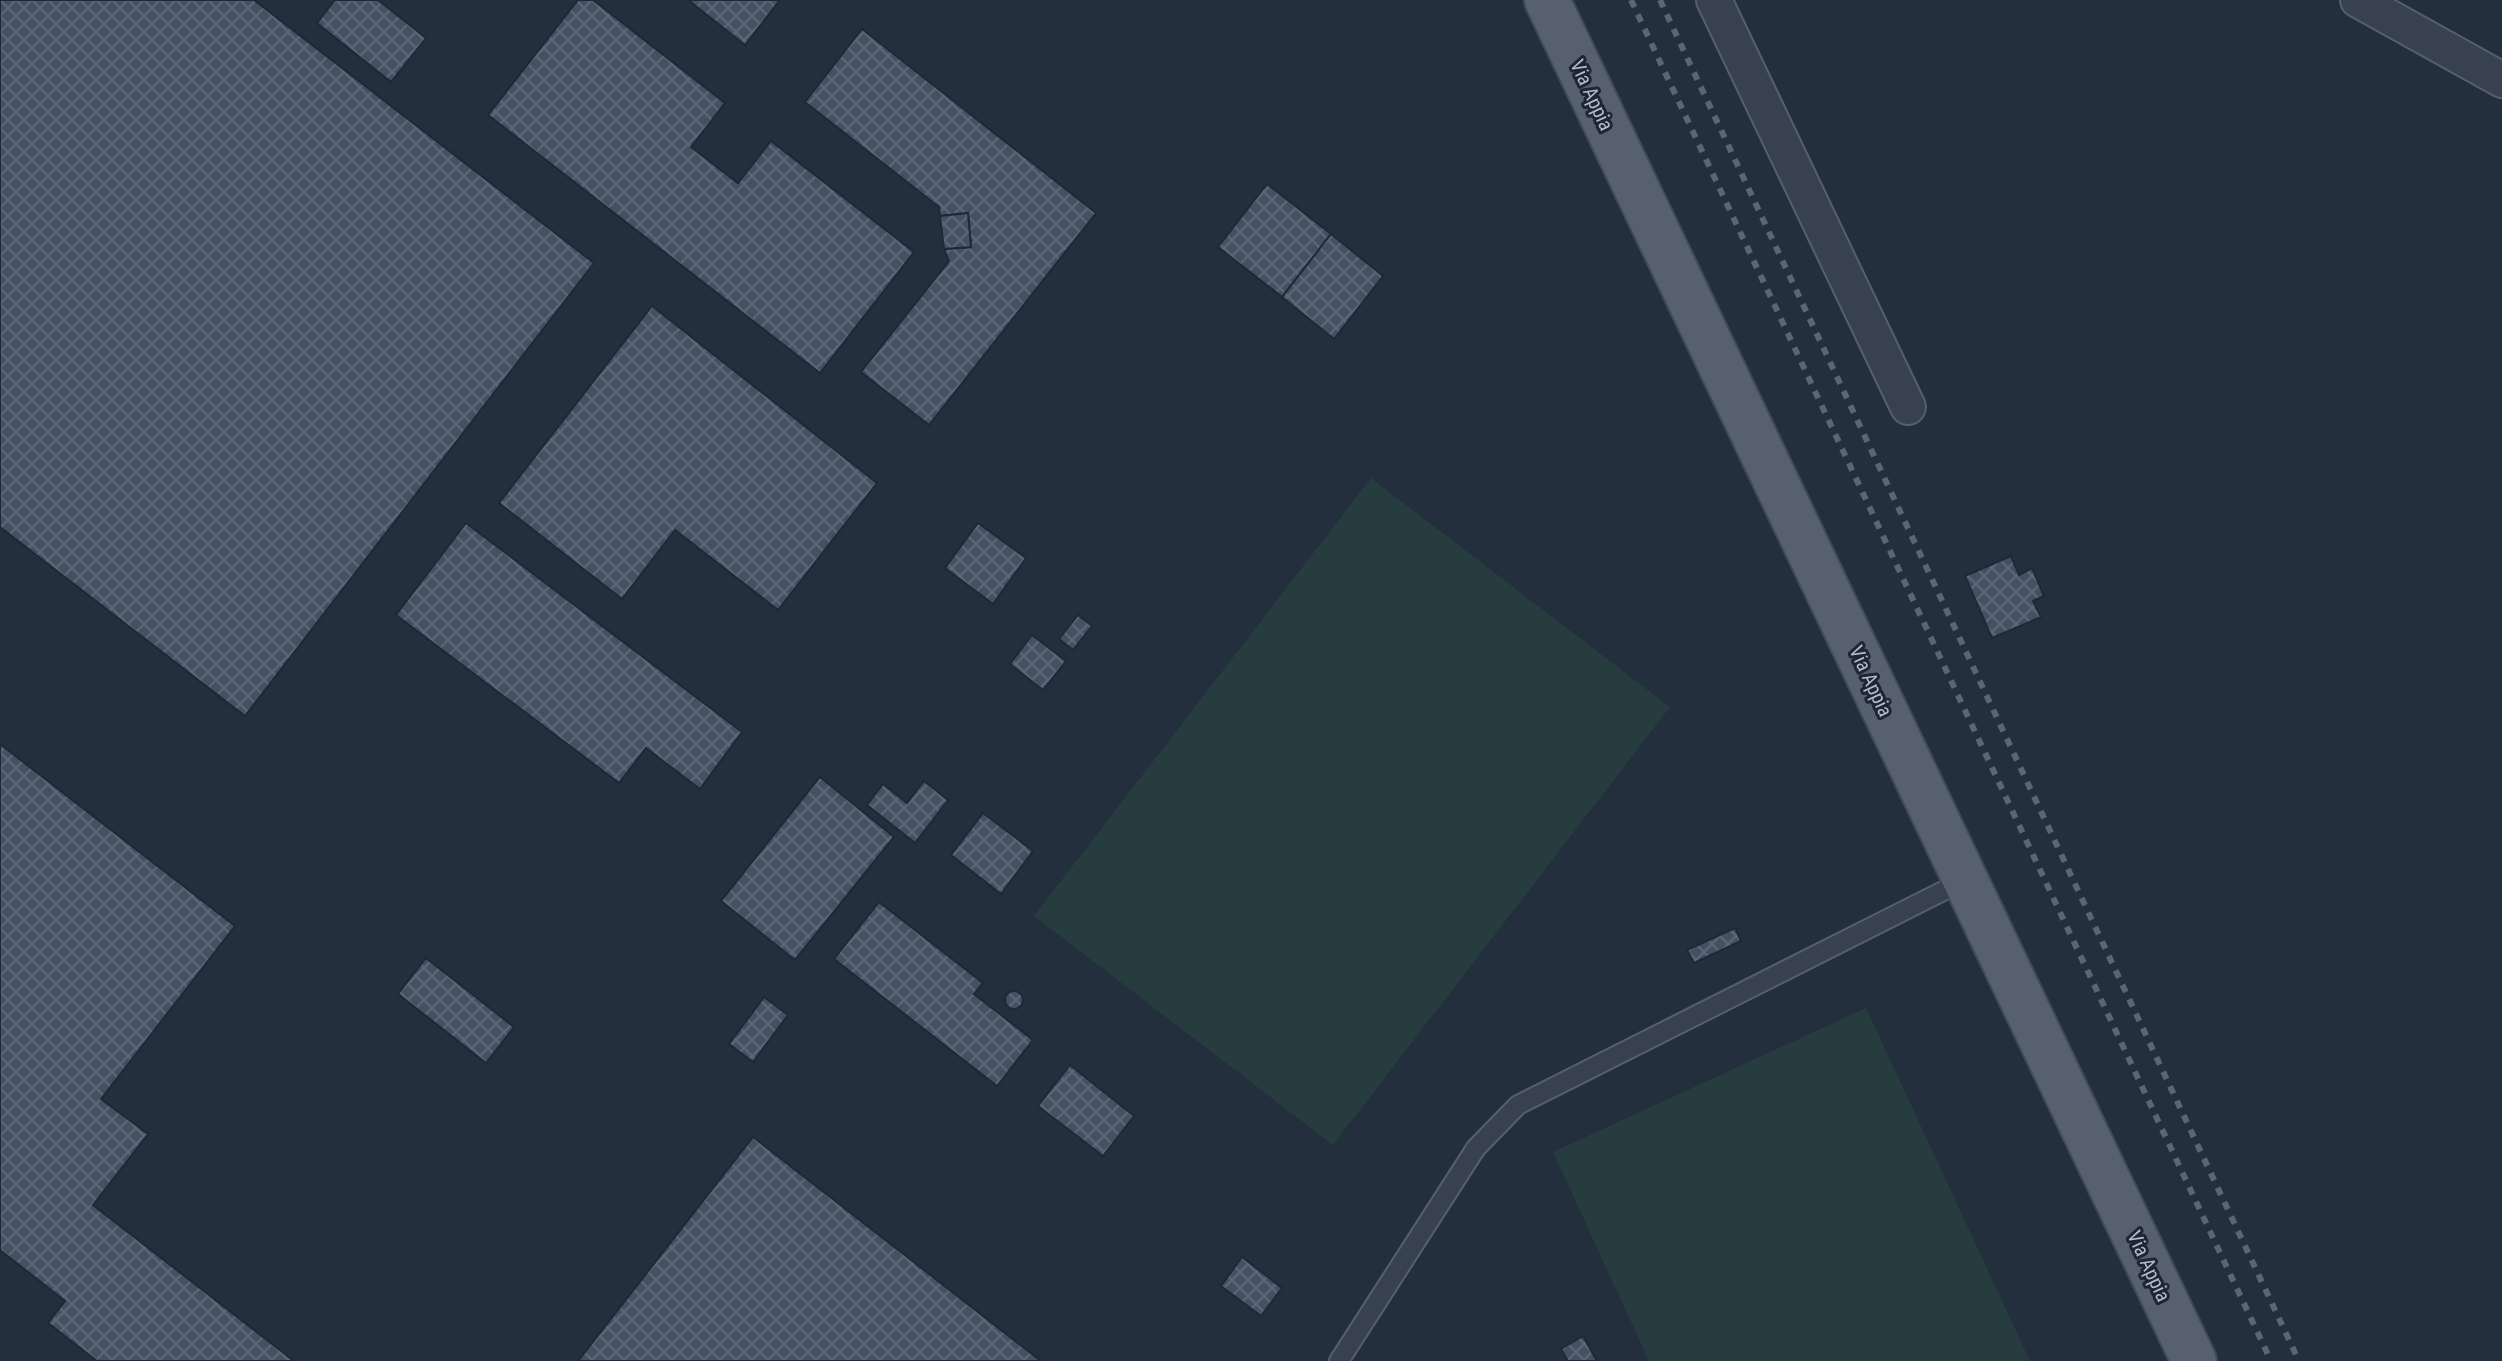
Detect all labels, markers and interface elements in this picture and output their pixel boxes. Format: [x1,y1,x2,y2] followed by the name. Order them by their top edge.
[1565,56,1619,134] street label: Via Appia
[1844,642,1898,720] street label: Via Appia
[2122,1227,2176,1305] street label: Via Appia

